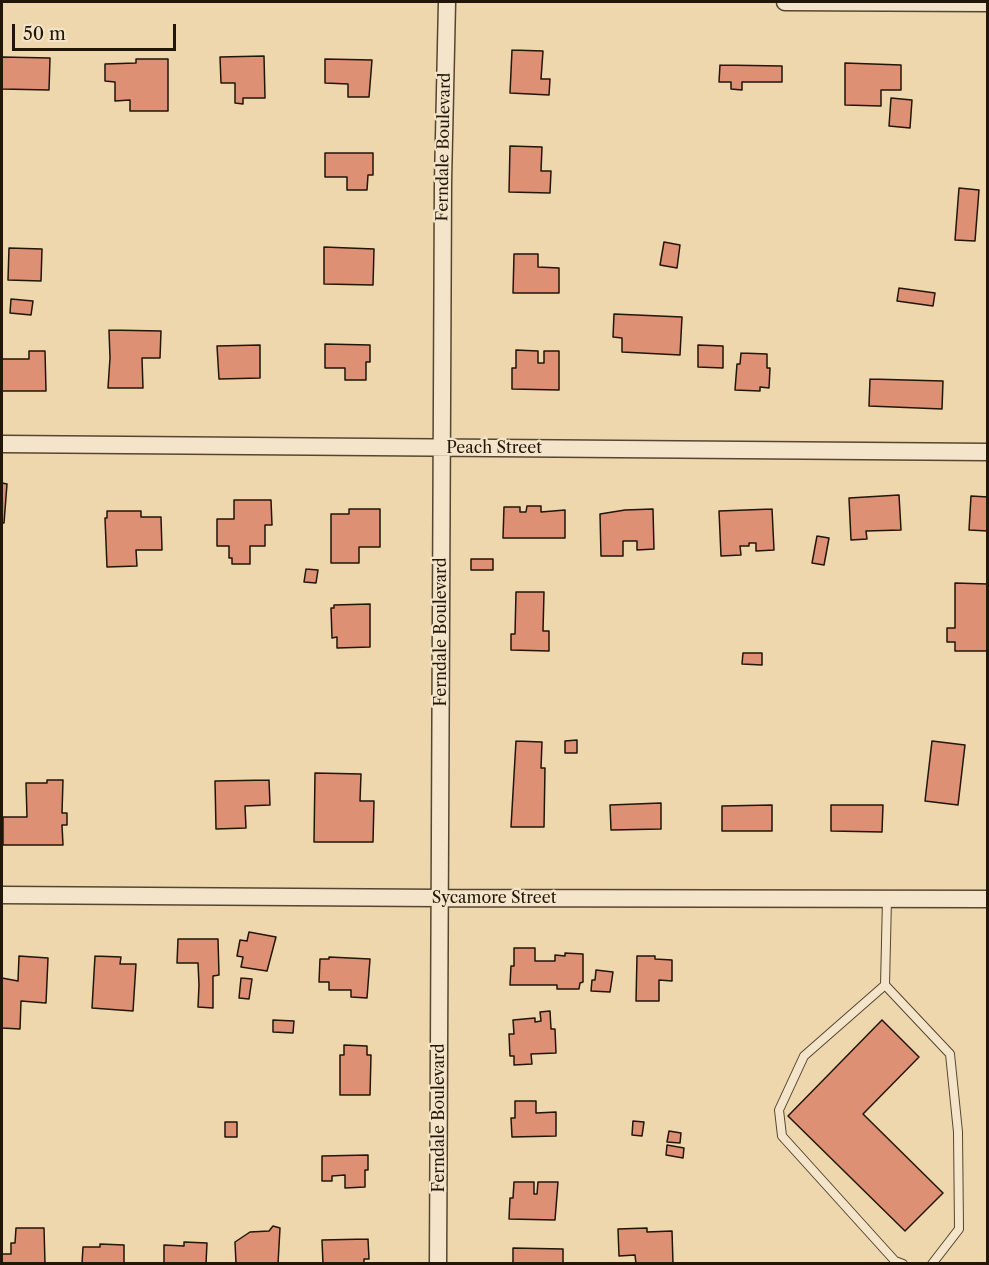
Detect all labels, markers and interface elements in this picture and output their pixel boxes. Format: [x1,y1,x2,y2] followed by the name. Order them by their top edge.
[15,12,178,50] scale bar
[23,23,66,45] text: 50 m
[433,72,455,222] street label: Ferndale Boulevard
[446,438,542,458] street label: Peach Street
[431,558,451,706] street label: Ferndale Boulevard
[432,888,556,908] street label: Sycamore Street
[429,1044,449,1192] street label: Ferndale Boulevard

